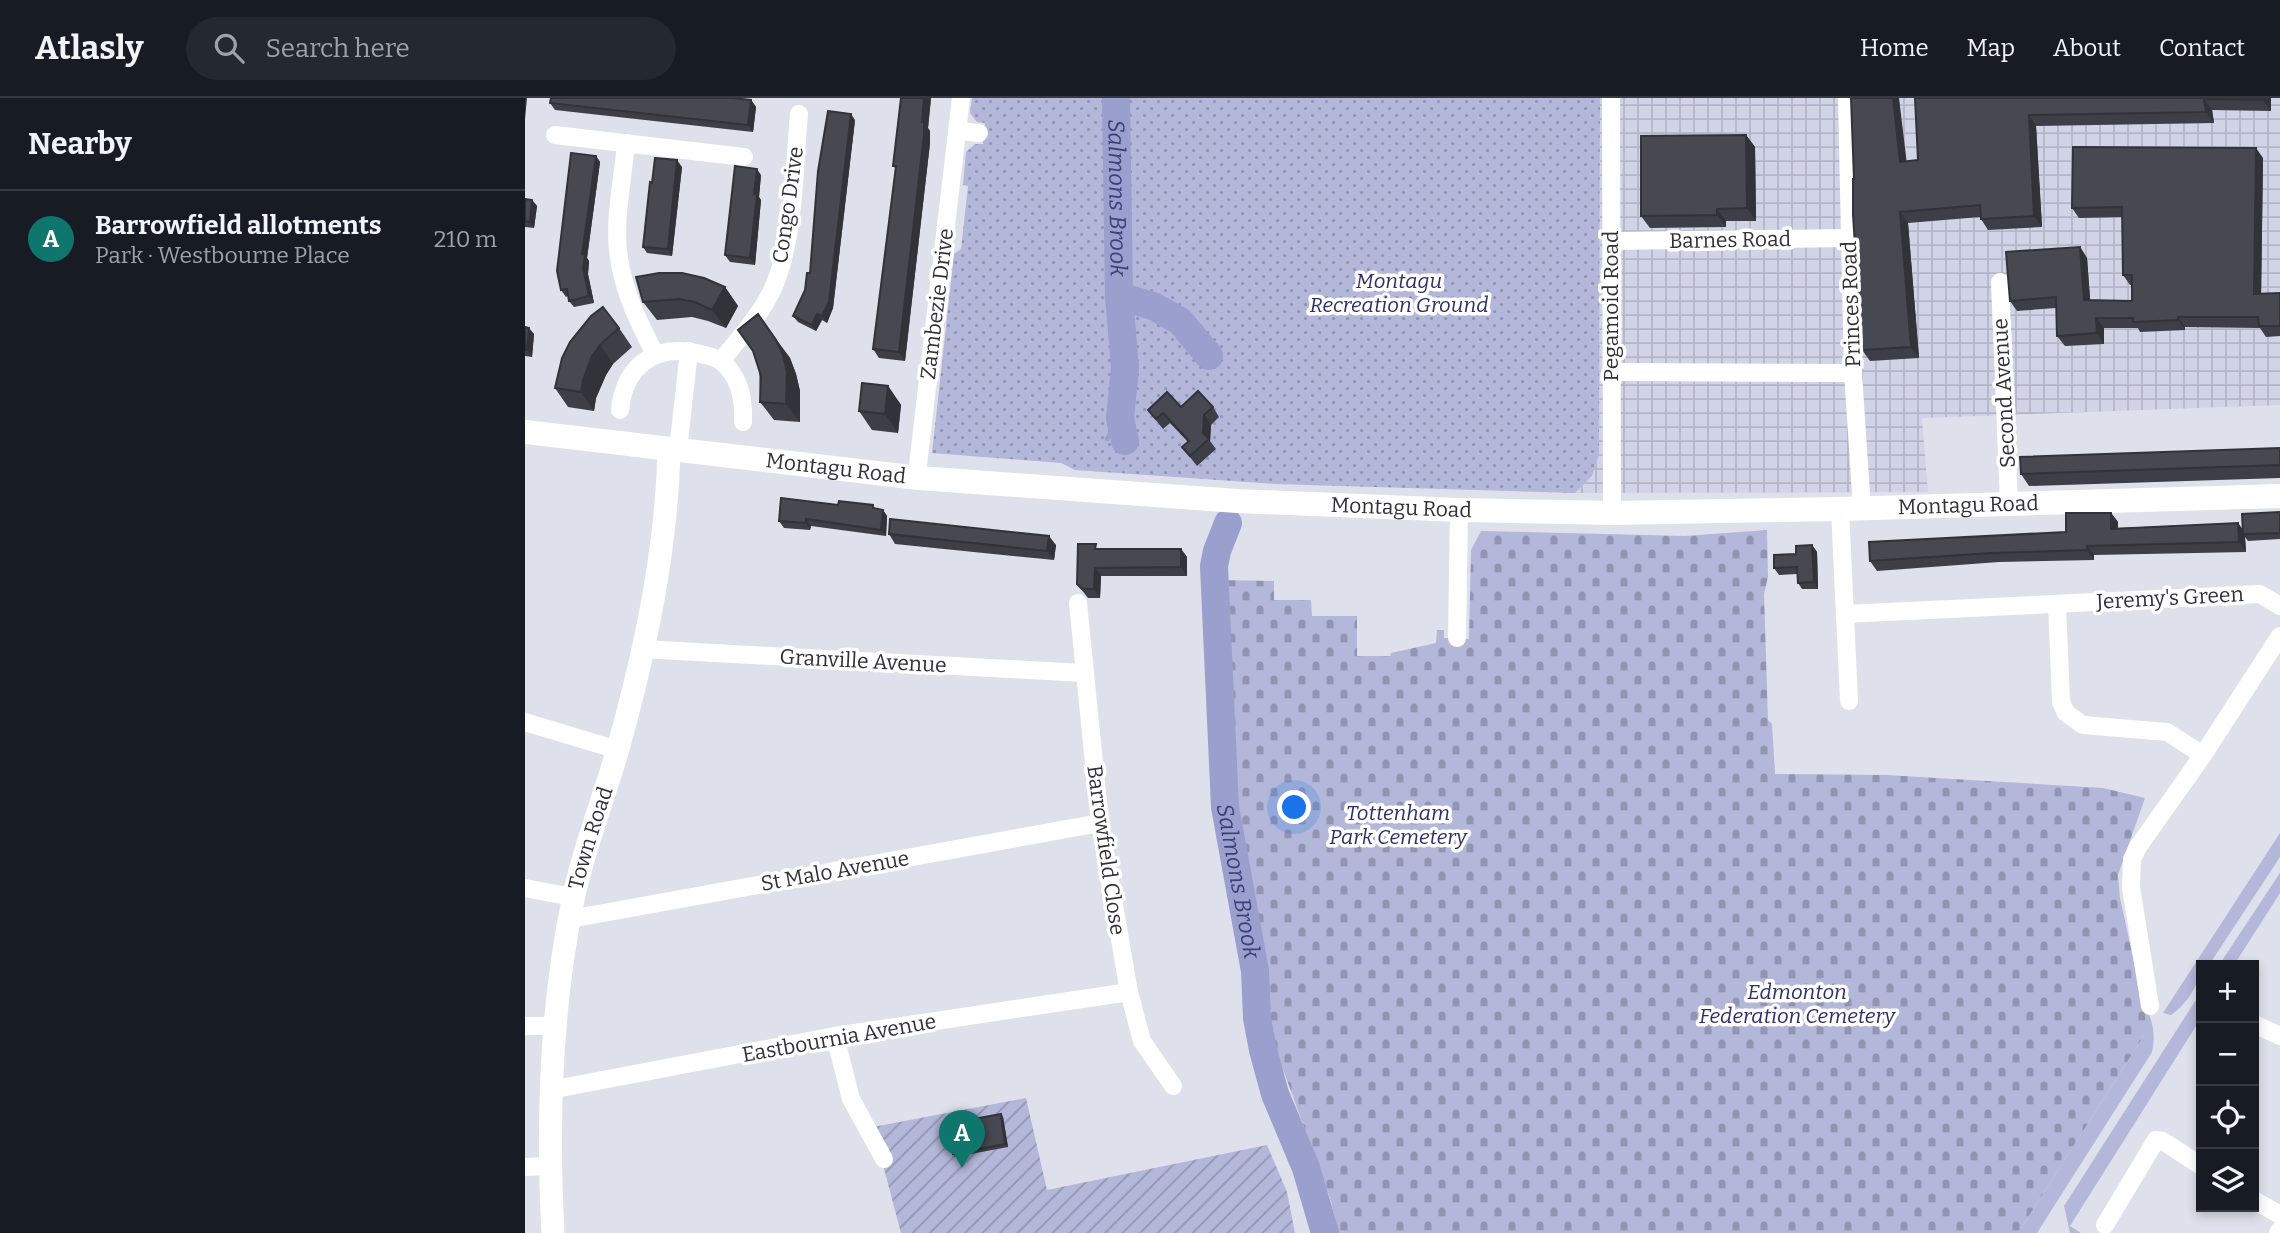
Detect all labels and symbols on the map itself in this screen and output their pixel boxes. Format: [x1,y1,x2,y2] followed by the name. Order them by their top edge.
[1102,119,1133,277] water label: Salmons Brook
[767,145,809,265] street label: Congo Drive
[1669,226,1791,254] street label: Barnes Road
[915,227,959,381] street label: Zambezie Drive
[1598,230,1624,382] street label: Pegamoid Road
[1836,240,1866,368] street label: Princes Road
[1310,268,1488,318] park label: Montagu Recreation Ground
[1987,317,2021,469] street label: Second Avenue
[764,447,907,489] street label: Montagu Road
[1897,490,2039,520] street label: Montagu Road
[1330,492,1472,523] street label: Montagu Road
[2095,581,2244,615] street label: Jeremy's Green
[779,644,947,678] street label: Granville Avenue
[1081,763,1131,937] street label: Barrowfield Close
[563,783,619,892] street label: Town Road
[1277,790,1311,824] your location
[1329,800,1468,850] park label: Tottenham Park Cemetery
[1211,801,1267,961] water label: Salmons Brook
[759,845,911,897] street label: St Malo Avenue
[1699,979,1896,1029] park label: Edmonton Federation Cemetery
[740,1008,938,1068] street label: Eastbournia Avenue
[939,1110,985,1168] pin: A

